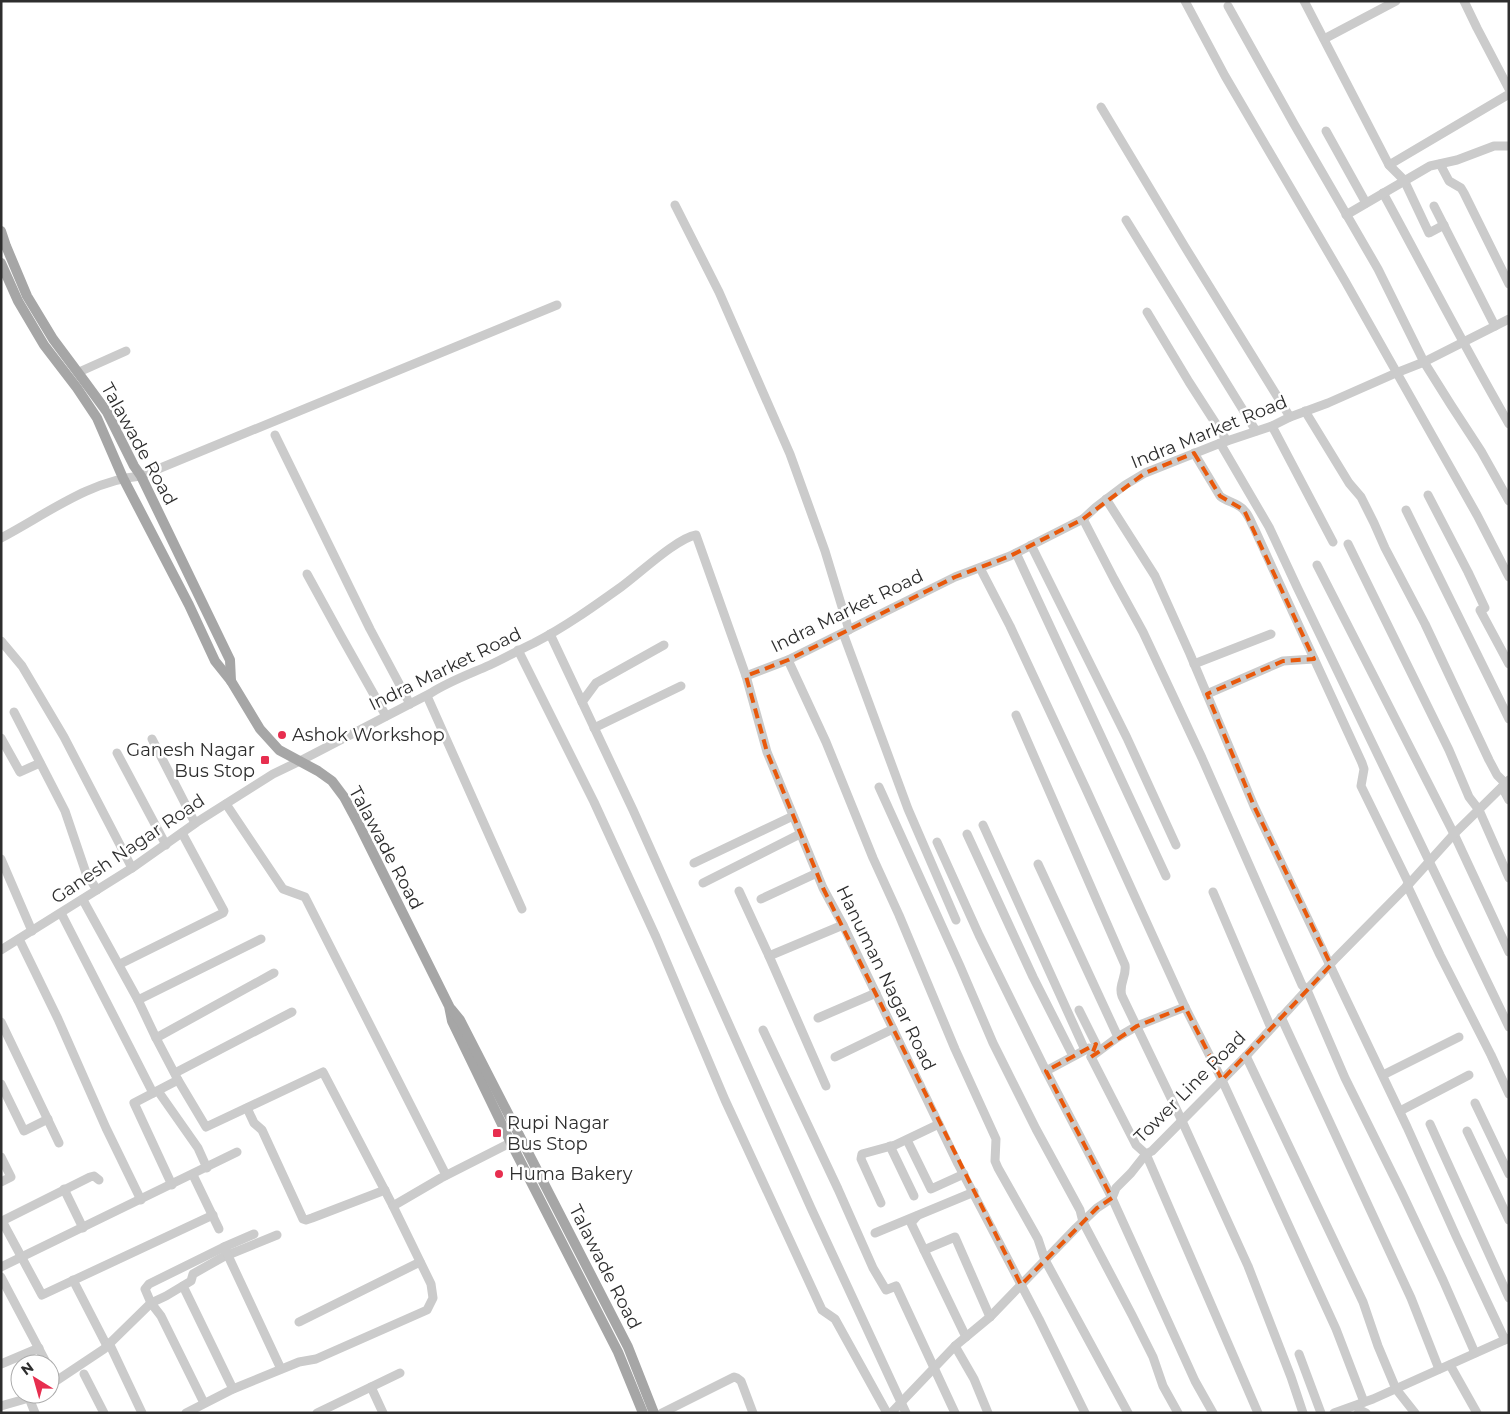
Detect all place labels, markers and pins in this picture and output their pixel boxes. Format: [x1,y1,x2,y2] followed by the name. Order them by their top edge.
[292,724,445,746] place label: Ashok Workshop
[276,729,288,741] marker: Ashok Workshop
[126,739,255,782] place label: Ganesh Nagar Bus Stop
[259,754,271,766] marker: Ganesh Nagar Bus Stop
[507,1112,609,1155] place label: Rupi Nagar Bus Stop
[491,1127,503,1139] marker: Rupi Nagar Bus Stop
[509,1163,633,1185] place label: Huma Bakery
[493,1168,505,1180] marker: Huma Bakery

